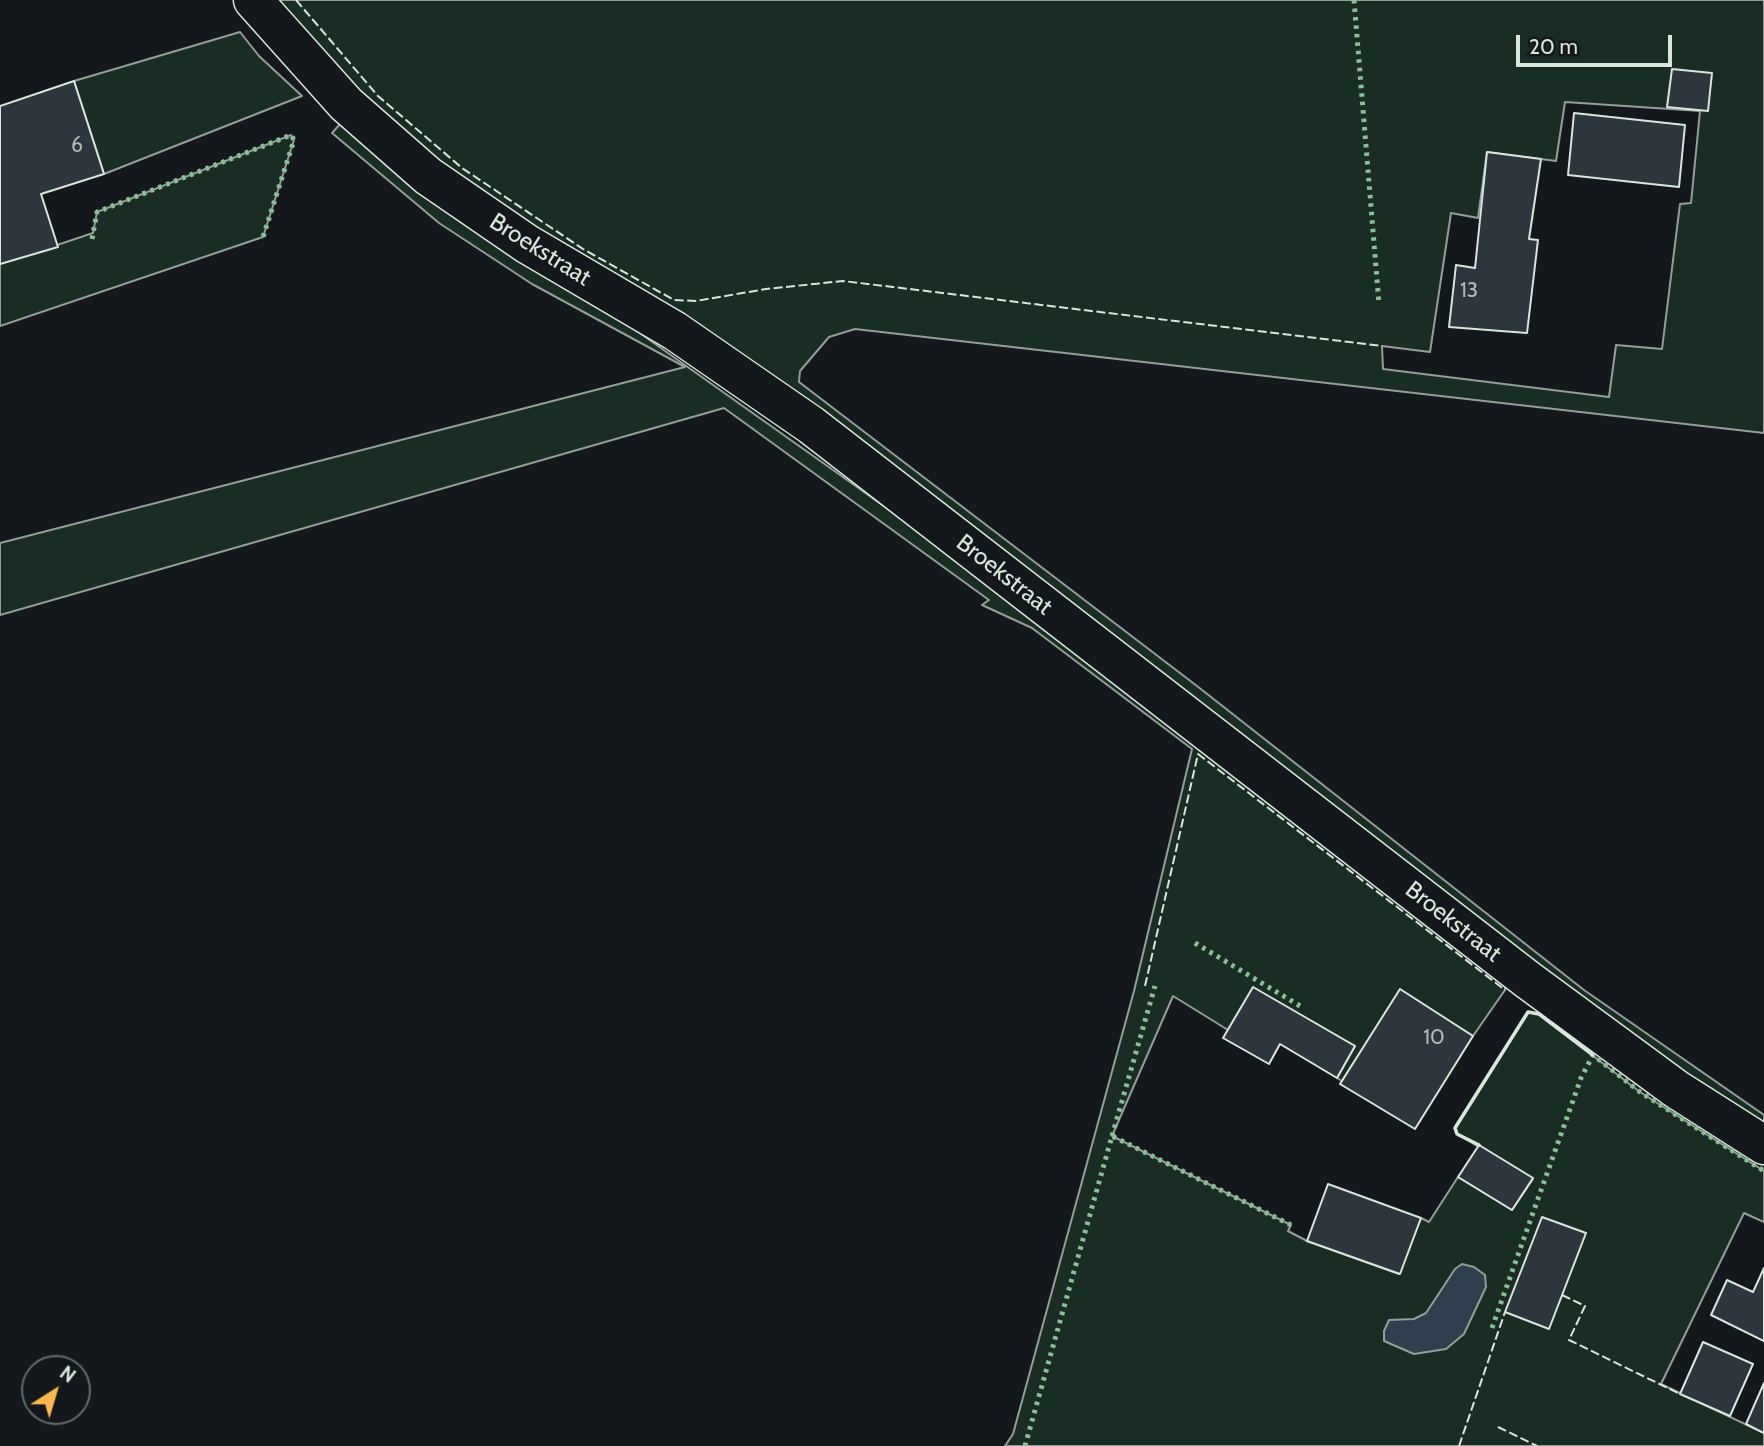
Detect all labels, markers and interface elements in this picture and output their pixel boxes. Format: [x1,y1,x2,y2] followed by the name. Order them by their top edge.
[1519,21,1675,65] scale bar
[1529,34,1578,59] text: 20 m
[71,133,83,159] house number: 6
[484,208,596,292] street label: Broekstraat
[1460,278,1478,304] house number: 13
[950,529,1058,621] street label: Broekstraat
[1399,876,1507,968] street label: Broekstraat
[1423,1025,1445,1051] house number: 10
[21,1355,91,1425] north arrow
[55,1361,80,1388] text: N

